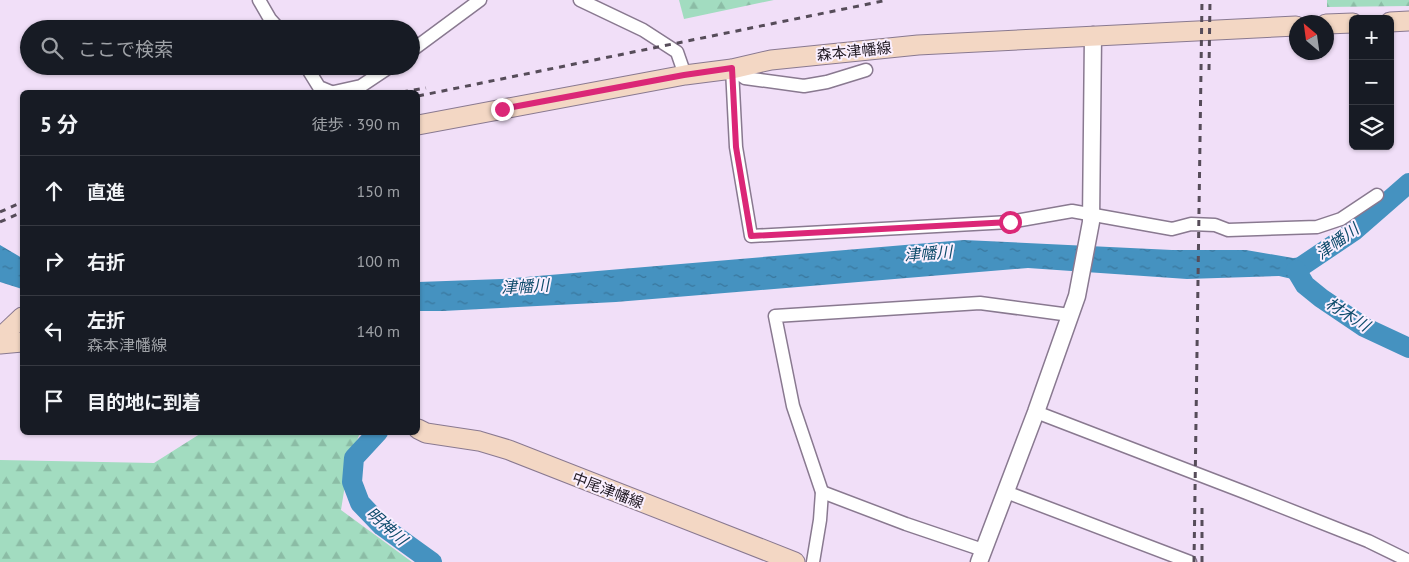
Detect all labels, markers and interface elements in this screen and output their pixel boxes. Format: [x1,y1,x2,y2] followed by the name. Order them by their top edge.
[1289,15,1334,60] north arrow
[1349,15,1394,150] map controls
[1349,15,1394,60] button: +
[20,20,420,75] search box
[38,34,66,62] icon: search
[78,37,173,61] text: ここで検索
[816,38,892,64] street label: 森本津幡線
[1349,60,1394,105] button: −
[491,98,514,121] route end
[1349,105,1394,150] button: layers
[40,111,78,138] text: 5 分
[312,114,400,134] text: 徒歩 · 390 m
[40,177,68,205] icon: ahead
[87,180,125,204] text: 直進
[357,181,400,201] text: 150 m
[999,211,1022,234] route start
[1312,218,1364,263] water label: 津幡川
[903,241,955,265] water label: 津幡川
[40,247,68,275] icon: right
[87,250,125,274] text: 右折
[357,251,400,271] text: 100 m
[501,275,551,297] water label: 津幡川
[1322,293,1375,336] water label: 材木川
[87,308,125,332] text: 左折
[40,317,68,345] icon: left
[357,321,400,341] text: 140 m
[87,335,167,355] text: 森本津幡線
[40,387,68,415] icon: arrive
[87,390,201,414] text: 目的地に到着
[570,468,646,512] street label: 中尾津幡線
[362,503,413,551] water label: 明神川

